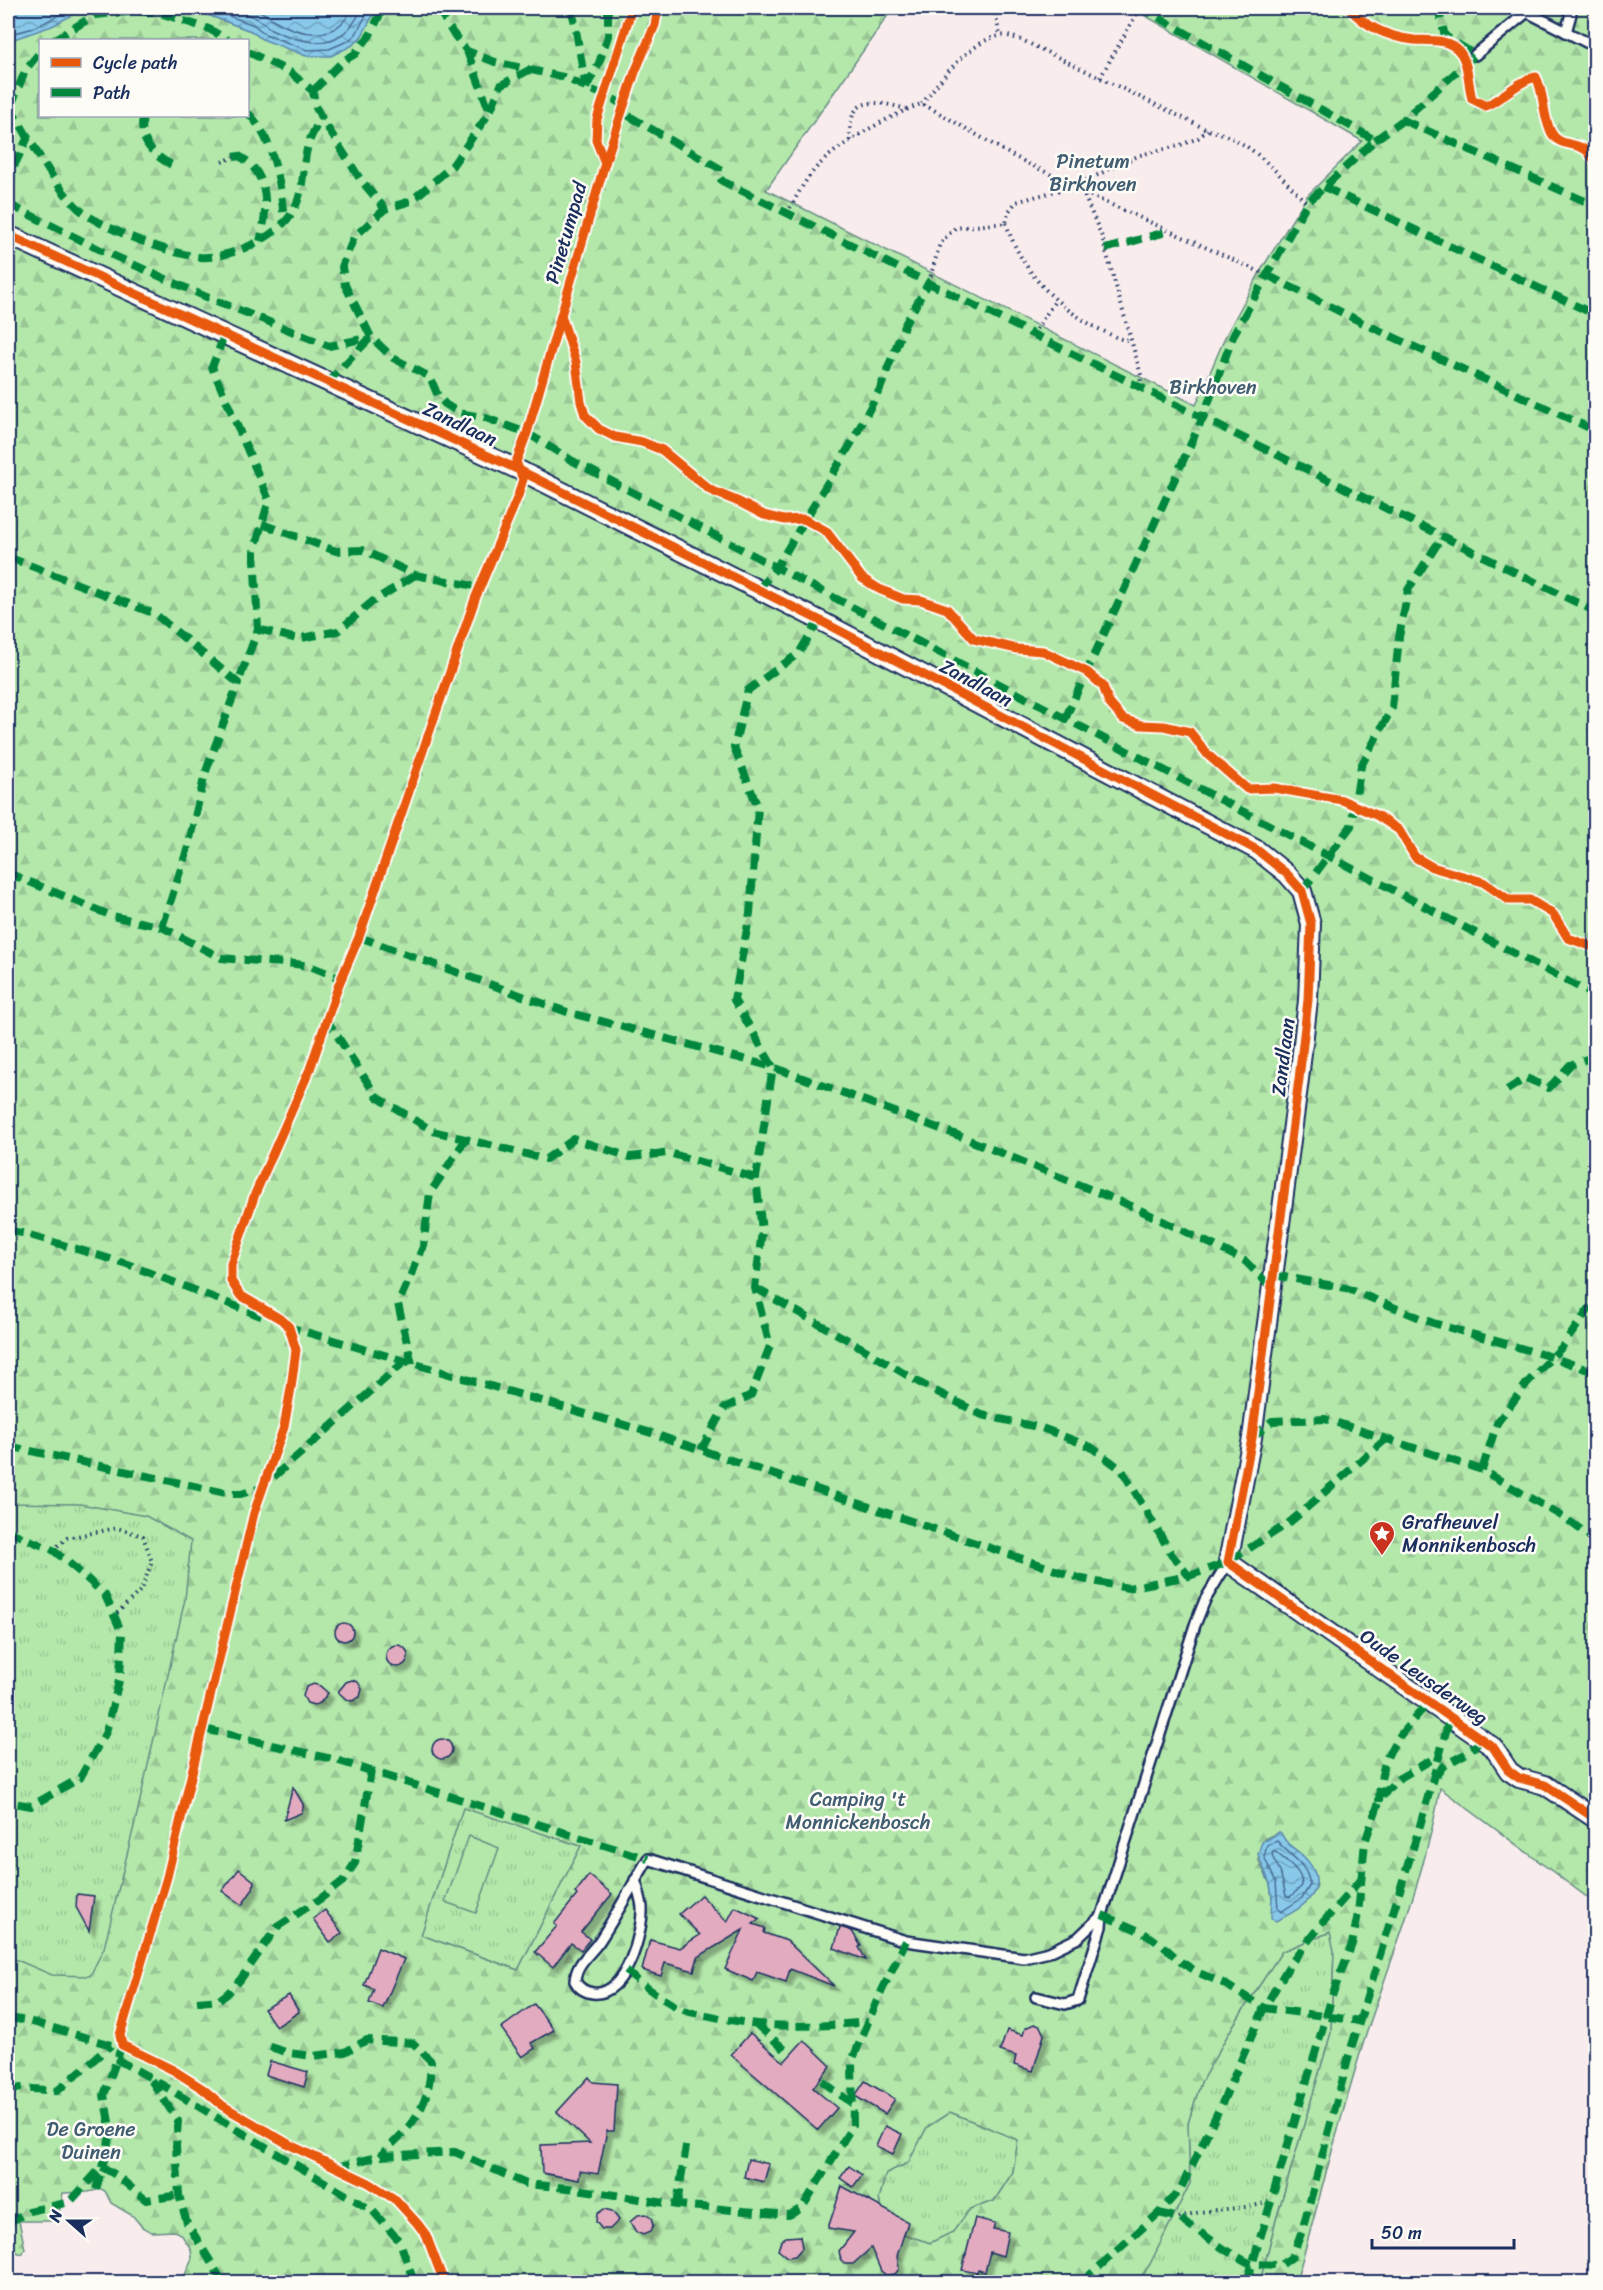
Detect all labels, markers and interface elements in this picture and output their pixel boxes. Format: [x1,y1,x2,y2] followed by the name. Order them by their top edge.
[39,39,249,117] legend
[93,47,177,79] text: Cycle path
[93,77,130,109] text: Path
[1049,144,1137,202] park label: Pinetum Birkhoven
[535,176,598,288] street label: Pinetumpad
[1169,370,1257,405] park label: Birkhoven
[417,391,503,457] street label: Zandlaan
[933,649,1019,717] street label: Zandlaan
[1261,1016,1305,1098] street label: Zandlaan
[1402,1505,1536,1563] place label: Grafheuvel Monnikenbosch
[1367,1519,1397,1557] place icon: Grafheuvel Monnikenbosch
[1352,1619,1496,1735] street label: Oude Leusderweg
[785,1782,931,1840] park label: Camping 't Monnickenbosch
[47,2112,135,2170] park label: De Groene Duinen
[39,2191,99,2251] north arrow
[40,2205,71,2227] text: N
[1372,2212,1514,2250] scale bar
[1381,2217,1422,2249] text: 50 m

